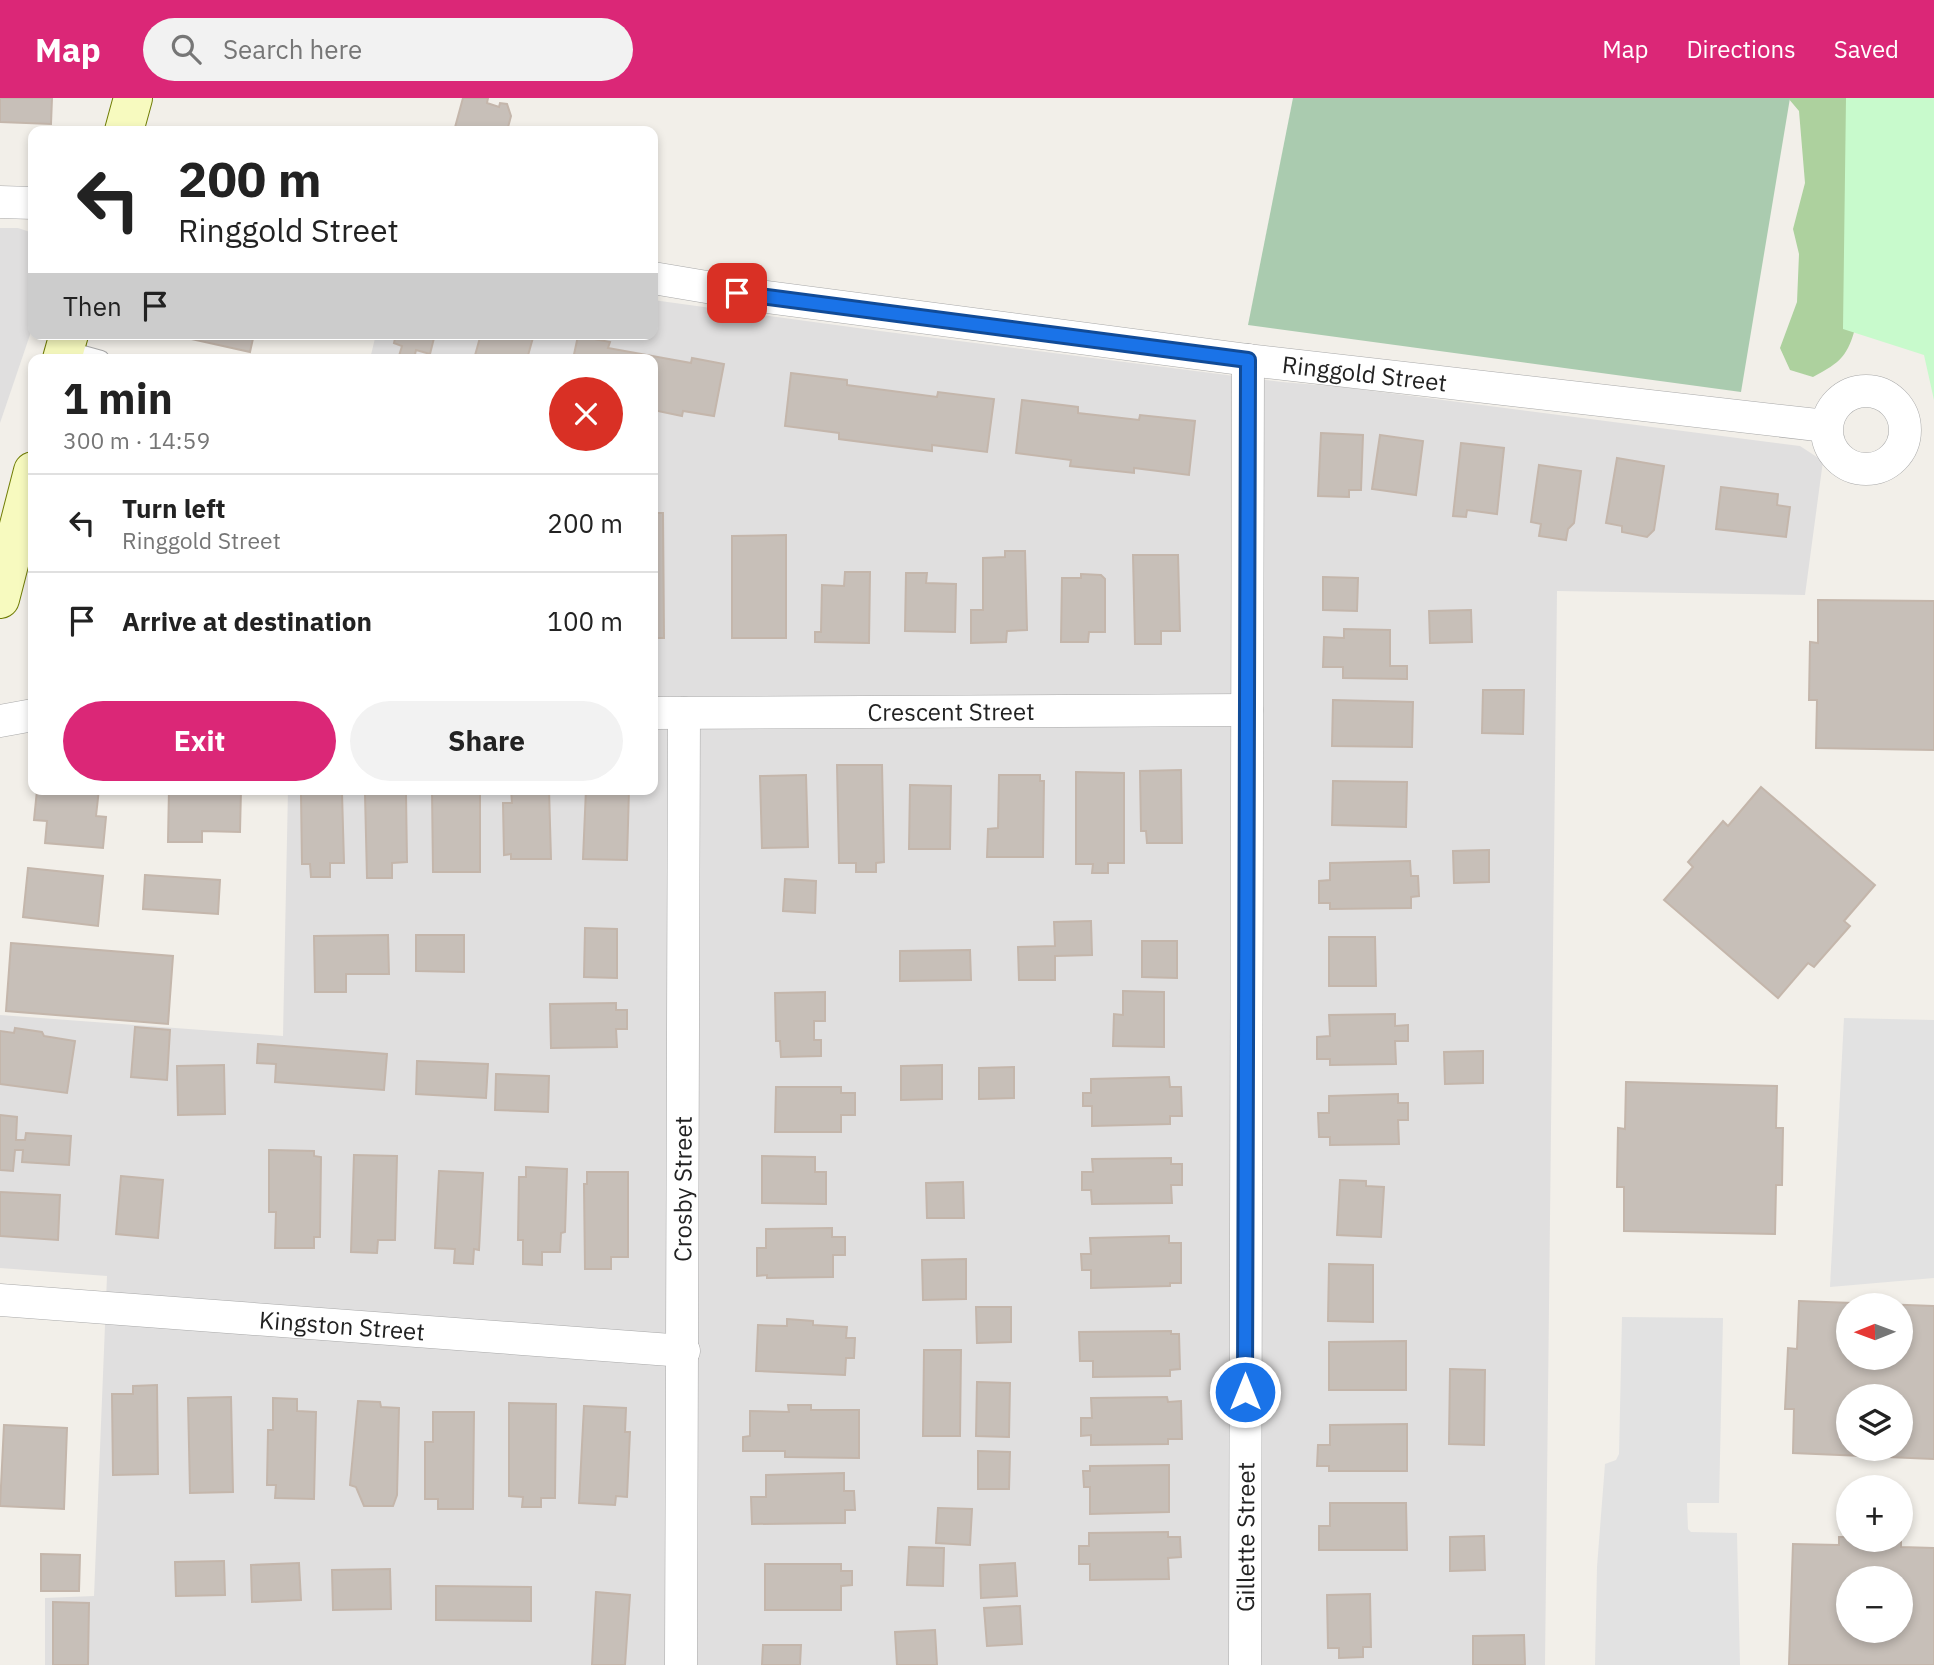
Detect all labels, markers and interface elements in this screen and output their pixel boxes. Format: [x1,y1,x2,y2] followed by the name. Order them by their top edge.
[143,18,633,81] search box
[35,28,101,71] text: Map
[167,30,205,68] icon: search
[223,32,362,66] text: Search here
[1602,33,1648,65] text: Map
[1686,33,1796,65] text: Directions
[1834,33,1899,65] text: Saved
[178,147,322,210] text: 200 m
[63,154,154,245] icon: left
[178,209,399,251] text: Ringgold Street
[707,263,767,323] pin
[718,274,756,312] icon: arrive
[136,287,174,325] icon: arrive
[63,289,122,323] text: Then
[1280,348,1449,399] street label: Ringgold Street
[63,371,173,426] text: 1 min
[549,377,623,451] button: close
[63,425,210,455] text: 300 m · 14:59
[122,491,225,525] text: Turn left
[63,504,101,542] icon: left
[547,506,623,540] text: 200 m
[122,525,281,555] text: Ringgold Street
[63,602,101,640] icon: arrive
[122,604,372,638] text: Arrive at destination
[547,604,623,638] text: 100 m
[867,695,1035,728] street label: Crescent Street
[63,701,336,781] button: Exit
[350,701,623,781] button: Share
[666,1116,699,1262] street label: Crosby Street
[1836,1293,1913,1370] north arrow
[1836,1293,1913,1643] map controls
[258,1303,426,1348] street label: Kingston Street
[1208,1355,1282,1429] position arrow
[1836,1384,1913,1461] button: layers
[1229,1462,1261,1612] street label: Gillette Street
[1836,1475,1913,1552] button: +
[1836,1566,1913,1643] button: −

